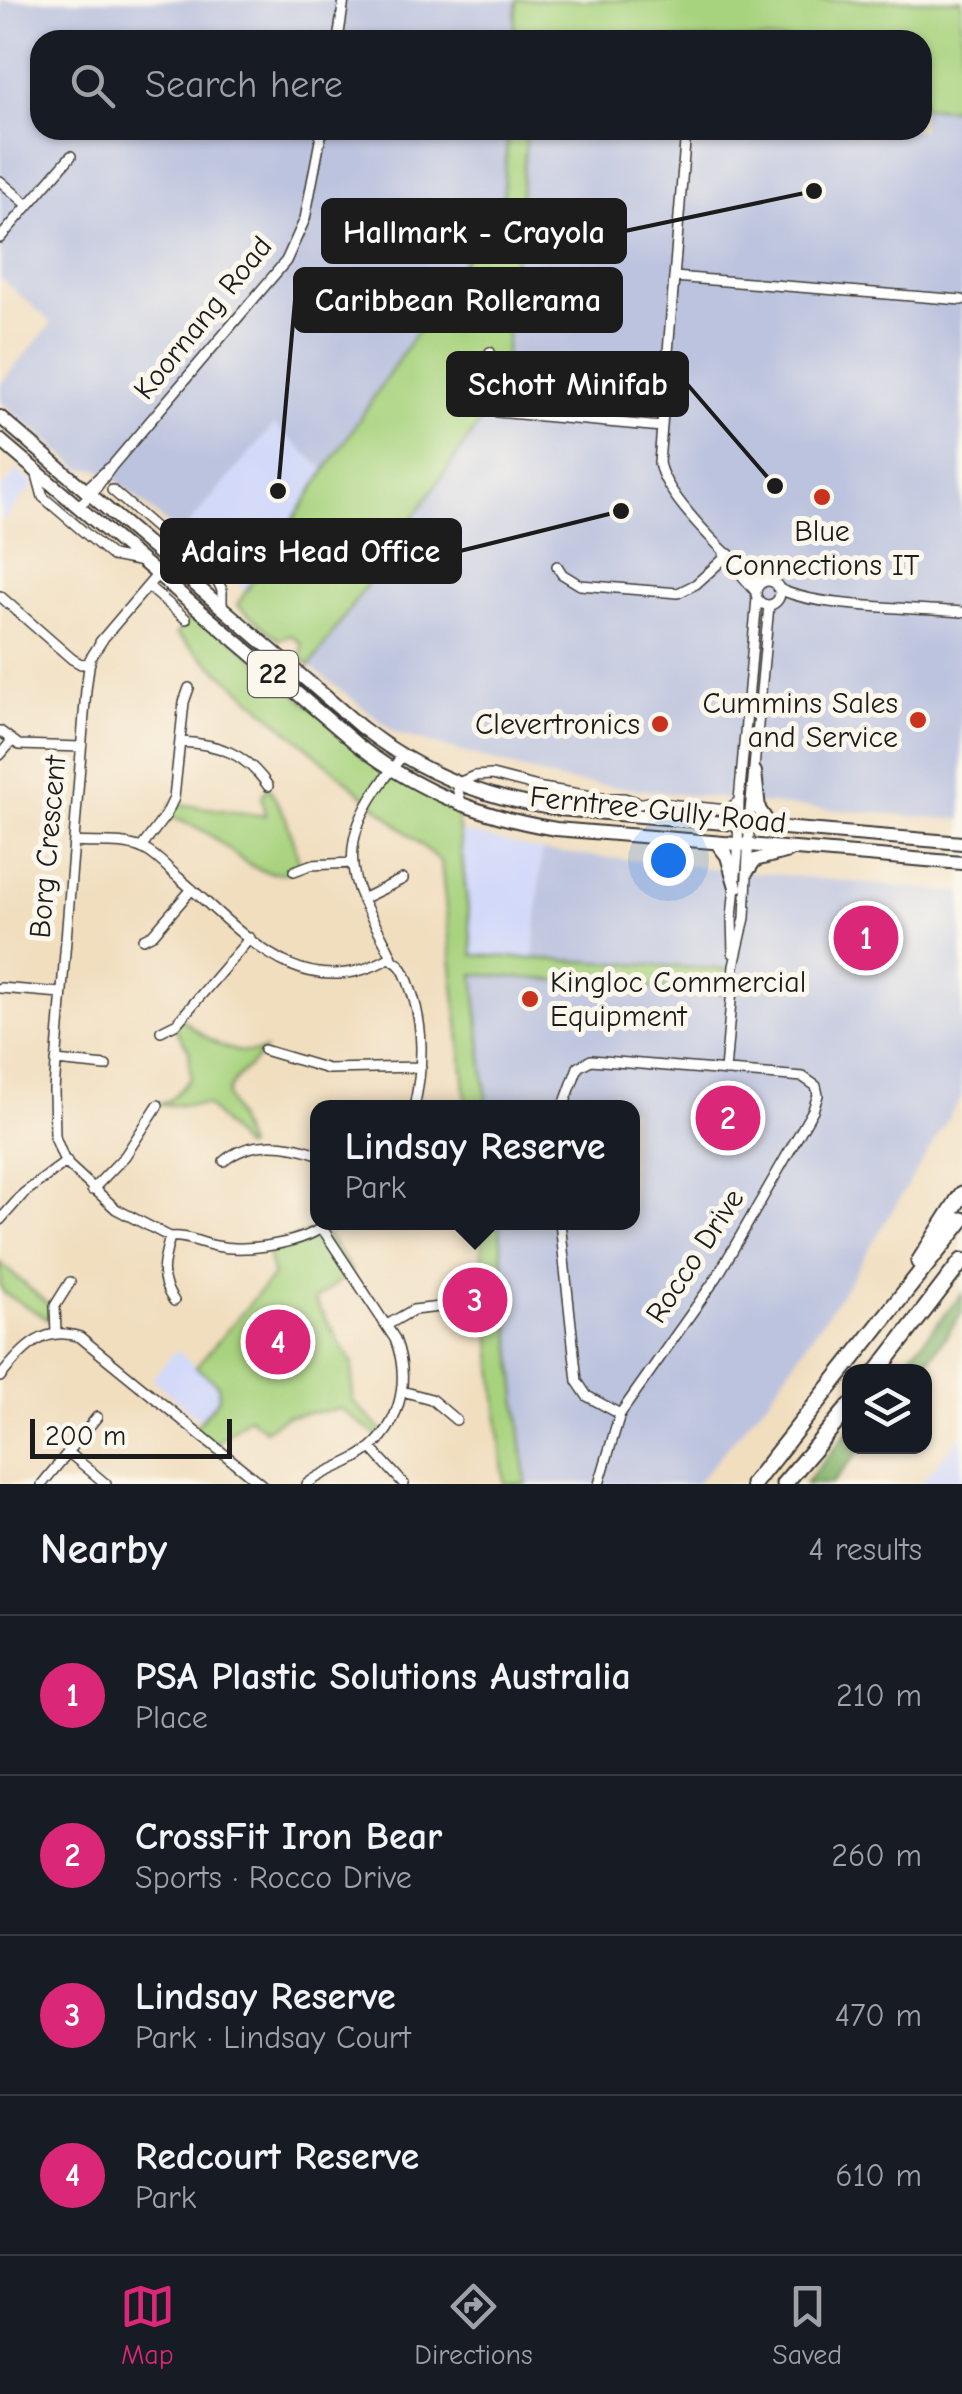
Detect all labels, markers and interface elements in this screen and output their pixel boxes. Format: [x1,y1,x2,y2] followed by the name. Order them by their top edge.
[30,30,932,140] search box
[65,58,120,113] icon: search
[145,63,343,107] text: Search here
[323,200,625,262] callout: Hallmark - Crayola
[343,214,605,251] text: Hallmark - Crayola
[127,229,279,407] street label: Koornang Road
[295,269,621,331] callout: Caribbean Rollerama
[315,282,601,319] text: Caribbean Rollerama
[448,353,687,415] callout: Schott Minifab
[468,366,668,403] text: Schott Minifab
[811,486,833,508] marker: Blue Connections IT
[725,514,920,583] place label: Blue Connections IT
[162,520,460,582] callout: Adairs Head Office
[182,533,440,570] text: Adairs Head Office
[248,651,298,697] road number: 22
[703,686,898,755] place label: Cummins Sales and Service
[475,707,640,742] place label: Clevertronics
[907,709,929,731] marker: Cummins Sales and Service
[649,713,671,735] marker: Clevertronics
[23,753,74,940] street label: Borg Crescent
[528,779,788,841] street label: Ferntree Gully Road
[643,835,694,886] your location
[834,900,898,976] pin: 1
[550,965,806,1034] place label: Kingloc Commercial Equipment
[519,988,541,1010] marker: Kingloc Commercial Equipment
[696,1080,760,1156] pin: 2
[310,1100,640,1230] popup
[345,1125,605,1169] text: Lindsay Reserve
[345,1169,406,1206] text: Park
[639,1182,751,1330] street label: Rocco Drive
[442,1262,508,1338] pin: 3
[246,1304,310,1380] pin: 4
[842,1364,932,1454] map controls
[842,1364,932,1454] button: layers
[30,1414,232,1458] scale bar
[45,1420,126,1452] text: 200 m
[40,1525,167,1574] text: Nearby
[809,1531,922,1568] text: 4 results
[135,1655,631,1699] text: PSA Plastic Solutions Australia
[66,1677,79,1714] text: 1
[836,1677,922,1714] text: 210 m
[135,1699,208,1736] text: Place
[135,1815,442,1859] text: CrossFit Iron Bear
[65,1837,80,1874] text: 2
[831,1837,922,1874] text: 260 m
[135,1859,412,1896] text: Sports · Rocco Drive
[135,1975,396,2019] text: Lindsay Reserve
[65,1997,80,2034] text: 3
[835,1997,922,2034] text: 470 m
[135,2019,411,2056] text: Park · Lindsay Court
[135,2135,419,2179] text: Redcourt Reserve
[65,2157,80,2194] text: 4
[835,2157,922,2194] text: 610 m
[135,2179,196,2216] text: Park
[120,2279,175,2371] tab: Map
[414,2279,533,2371] tab: Directions
[772,2279,842,2371] tab: Saved

